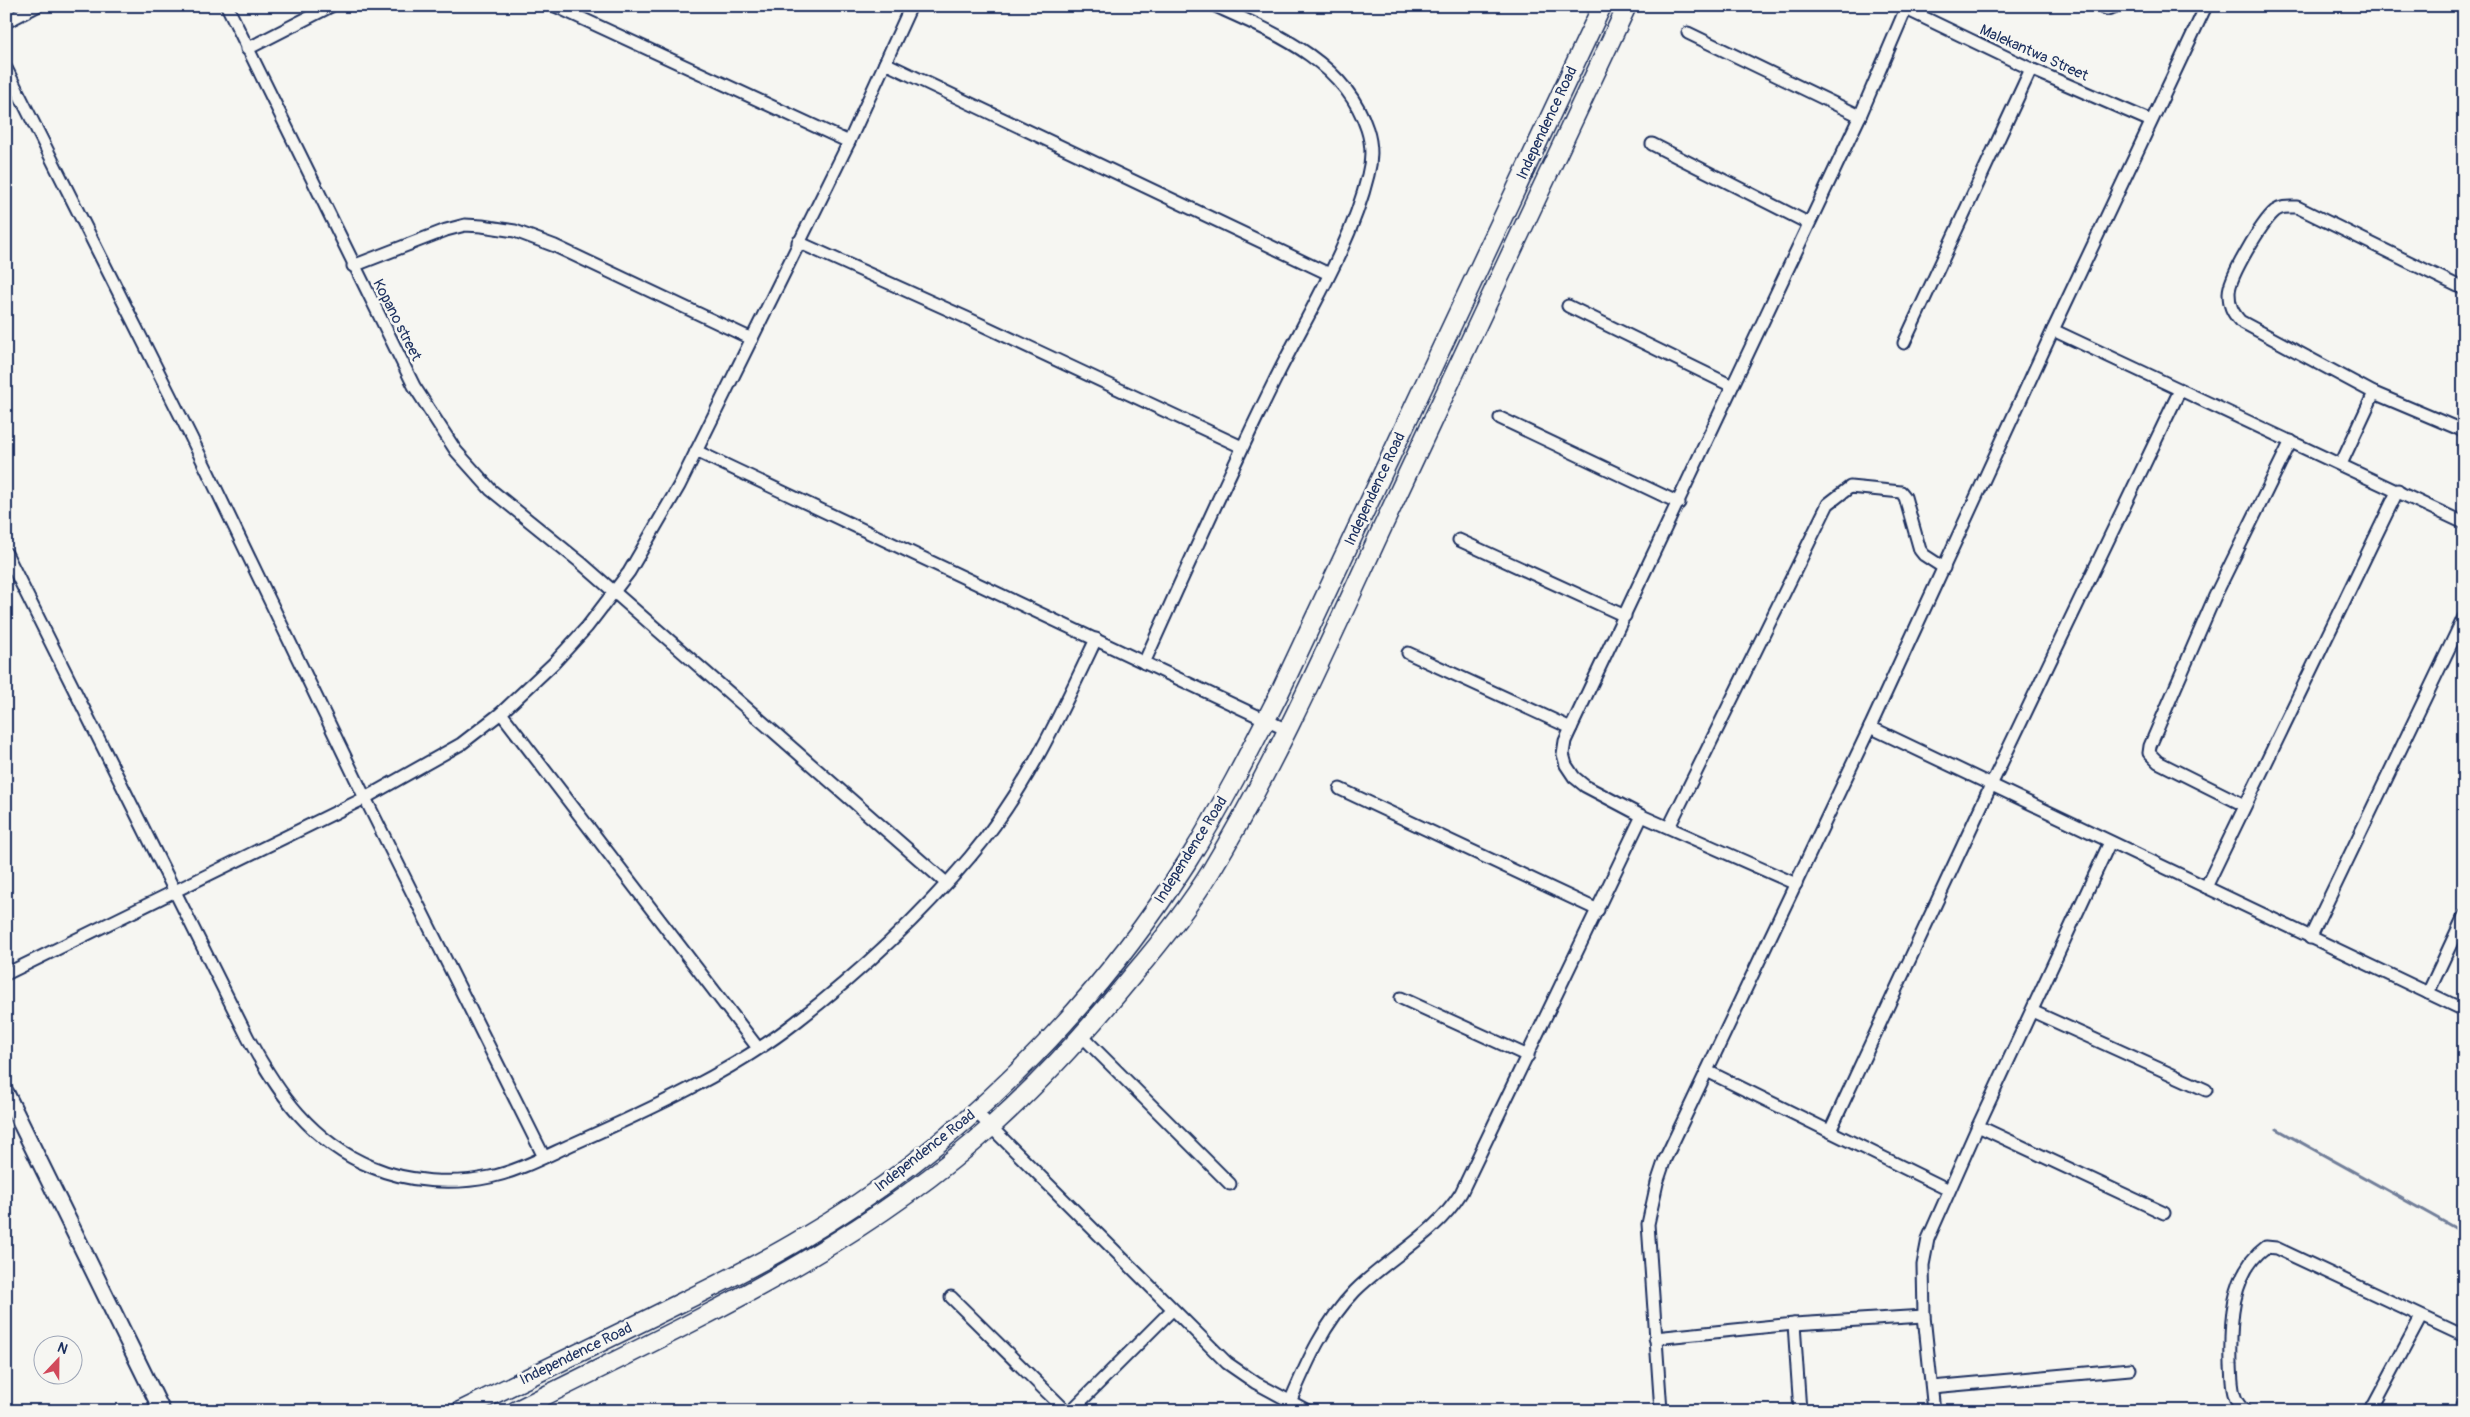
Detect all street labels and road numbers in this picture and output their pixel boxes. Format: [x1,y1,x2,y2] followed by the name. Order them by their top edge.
[1977,21,2092,86] street label: Malekantwa Street
[1512,63,1582,183] street label: Independence Road
[368,276,426,365] street label: Kopano street
[1340,429,1410,549] street label: Independence Road
[1150,793,1232,907] street label: Independence Road
[871,1106,979,1196] street label: Independence Road
[517,1319,635,1389] street label: Independence Road

